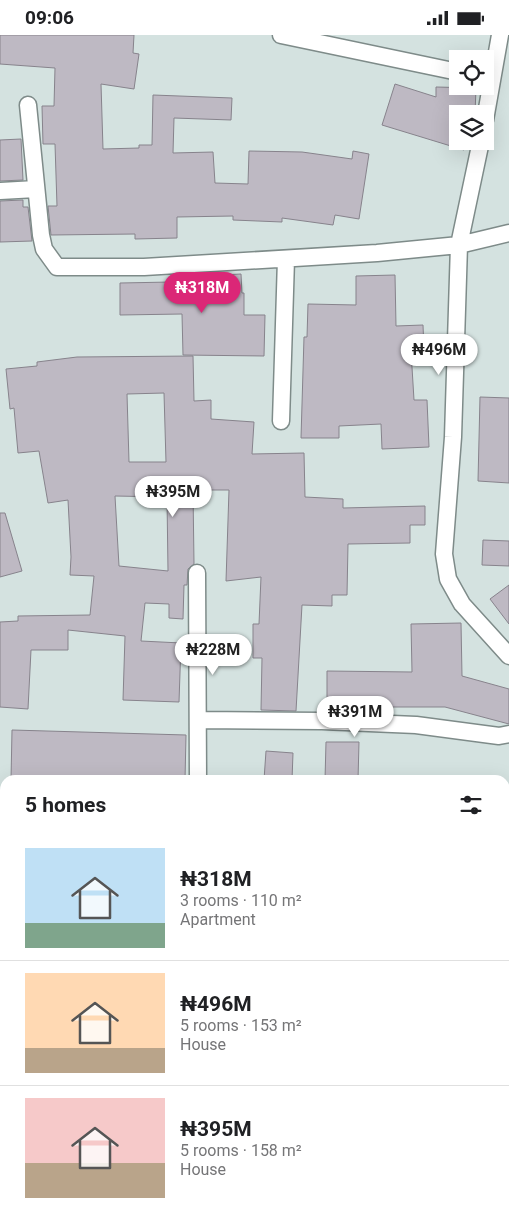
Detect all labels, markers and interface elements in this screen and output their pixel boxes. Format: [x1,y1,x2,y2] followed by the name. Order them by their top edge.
[25,6,74,29] text: 09:06
[449,50,494,150] map controls
[449,50,494,95] button: locate
[449,105,494,150] button: layers
[167,271,237,314] pin: ₦318M
[175,278,229,297] text: ₦318M
[404,333,474,376] pin: ₦496M
[412,340,466,359] text: ₦496M
[138,475,208,518] pin: ₦395M
[146,482,200,501] text: ₦395M
[178,633,248,676] pin: ₦228M
[186,640,240,659] text: ₦228M
[320,695,390,738] pin: ₦391M
[328,702,382,721] text: ₦391M
[457,791,485,819] icon: filters
[25,793,106,817] text: 5 homes
[180,867,252,891] text: ₦318M
[65,868,125,928] icon: home
[180,891,302,910] text: 3 rooms · 110 m²
[180,910,256,929] text: Apartment
[180,992,252,1016] text: ₦496M
[65,993,125,1053] icon: home
[180,1016,302,1035] text: 5 rooms · 153 m²
[180,1035,226,1054] text: House
[180,1117,252,1141] text: ₦395M
[65,1118,125,1178] icon: home
[180,1141,302,1160] text: 5 rooms · 158 m²
[180,1160,226,1179] text: House

